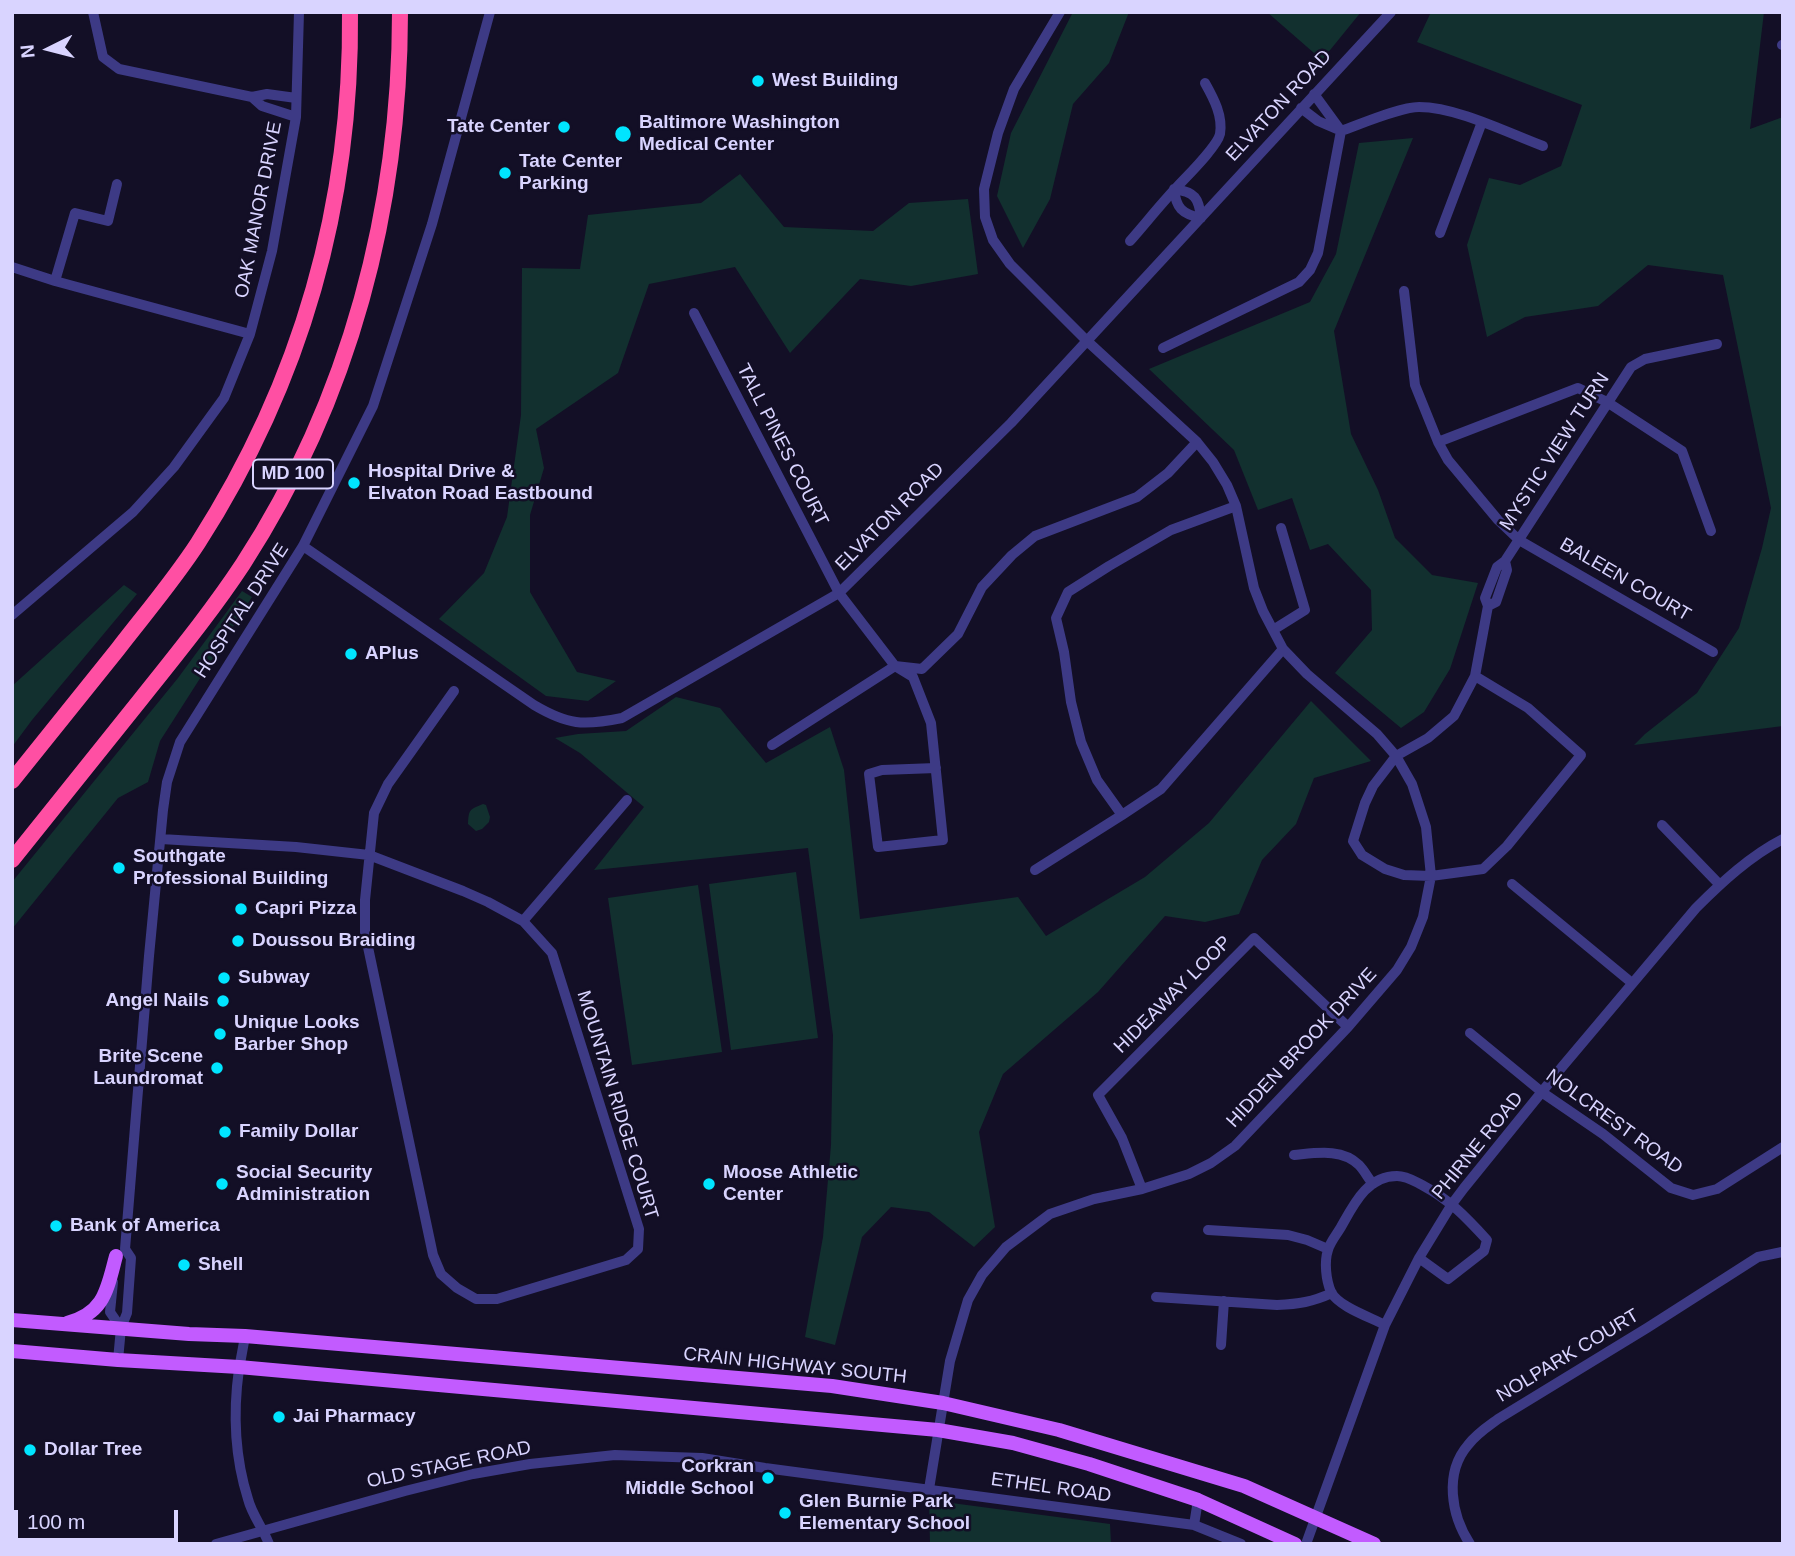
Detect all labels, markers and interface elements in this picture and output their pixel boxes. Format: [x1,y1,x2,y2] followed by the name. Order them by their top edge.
[14,14,84,84] north arrow
[16,43,39,59] text: N
[1221,45,1337,167] street label: ELVATON ROAD
[772,70,898,92] place label: West Building
[750,73,766,89] marker: West Building
[639,112,840,156] place label: Baltimore Washington Medical Center
[447,116,550,138] place label: Tate Center
[556,119,572,135] marker: Tate Center
[231,120,287,300] street label: OAK MANOR DRIVE
[613,124,633,144] marker: Baltimore Washington Medical Center
[519,151,622,195] place label: Tate Center Parking
[497,165,513,181] marker: Tate Center Parking
[731,360,833,530] street label: TALL PINES COURT
[1495,369,1615,535] street label: MYSTIC VIEW TURN
[831,458,949,576] street label: ELVATON ROAD
[253,460,333,488] road number: MD 100
[368,461,593,505] place label: Hospital Drive & Elvaton Road Eastbound
[346,475,362,491] marker: Hospital Drive & Elvaton Road Eastbound
[1555,533,1695,627] street label: BALEEN COURT
[190,539,294,683] street label: HOSPITAL DRIVE
[365,643,419,665] place label: APlus
[343,646,359,662] marker: APlus
[133,846,328,890] place label: Southgate Professional Building
[111,860,127,876] marker: Southgate Professional Building
[255,898,356,920] place label: Capri Pizza
[233,901,249,917] marker: Capri Pizza
[252,930,416,952] place label: Doussou Braiding
[1110,932,1236,1058] street label: HIDEAWAY LOOP
[230,933,246,949] marker: Doussou Braiding
[1222,963,1382,1133] street label: HIDDEN BROOK DRIVE
[238,967,310,989] place label: Subway
[216,970,232,986] marker: Subway
[571,988,663,1222] street label: MOUNTAIN RIDGE COURT
[106,990,209,1012] place label: Angel Nails
[215,993,231,1009] marker: Angel Nails
[234,1012,360,1056] place label: Unique Looks Barber Shop
[212,1026,228,1042] marker: Unique Looks Barber Shop
[93,1046,203,1090] place label: Brite Scene Laundromat
[209,1060,225,1076] marker: Brite Scene Laundromat
[1541,1065,1687,1179] street label: NOLCREST ROAD
[1428,1088,1528,1204] street label: PHIRNE ROAD
[239,1121,358,1143] place label: Family Dollar
[217,1124,233,1140] marker: Family Dollar
[236,1162,372,1206] place label: Social Security Administration
[723,1162,858,1206] place label: Moose Athletic Center
[214,1176,230,1192] marker: Social Security Administration
[701,1176,717,1192] marker: Moose Athletic Center
[70,1215,220,1237] place label: Bank of America
[48,1218,64,1234] marker: Bank of America
[198,1254,243,1276] place label: Shell
[176,1257,192,1273] marker: Shell
[1493,1305,1643,1407] street label: NOLPARK COURT
[682,1343,908,1389] street label: CRAIN HIGHWAY SOUTH
[293,1406,416,1428] place label: Jai Pharmacy
[271,1409,287,1425] marker: Jai Pharmacy
[365,1436,533,1494] street label: OLD STAGE ROAD
[44,1439,142,1461] place label: Dollar Tree
[22,1442,38,1458] marker: Dollar Tree
[625,1456,754,1500] place label: Corkran Middle School
[989,1468,1113,1508] street label: ETHEL ROAD
[760,1470,776,1486] marker: Corkran Middle School
[799,1491,970,1535] place label: Glen Burnie Park Elementary School
[18,1496,182,1540] scale bar
[777,1505,793,1521] marker: Glen Burnie Park Elementary School
[27,1510,85,1533] text: 100 m

